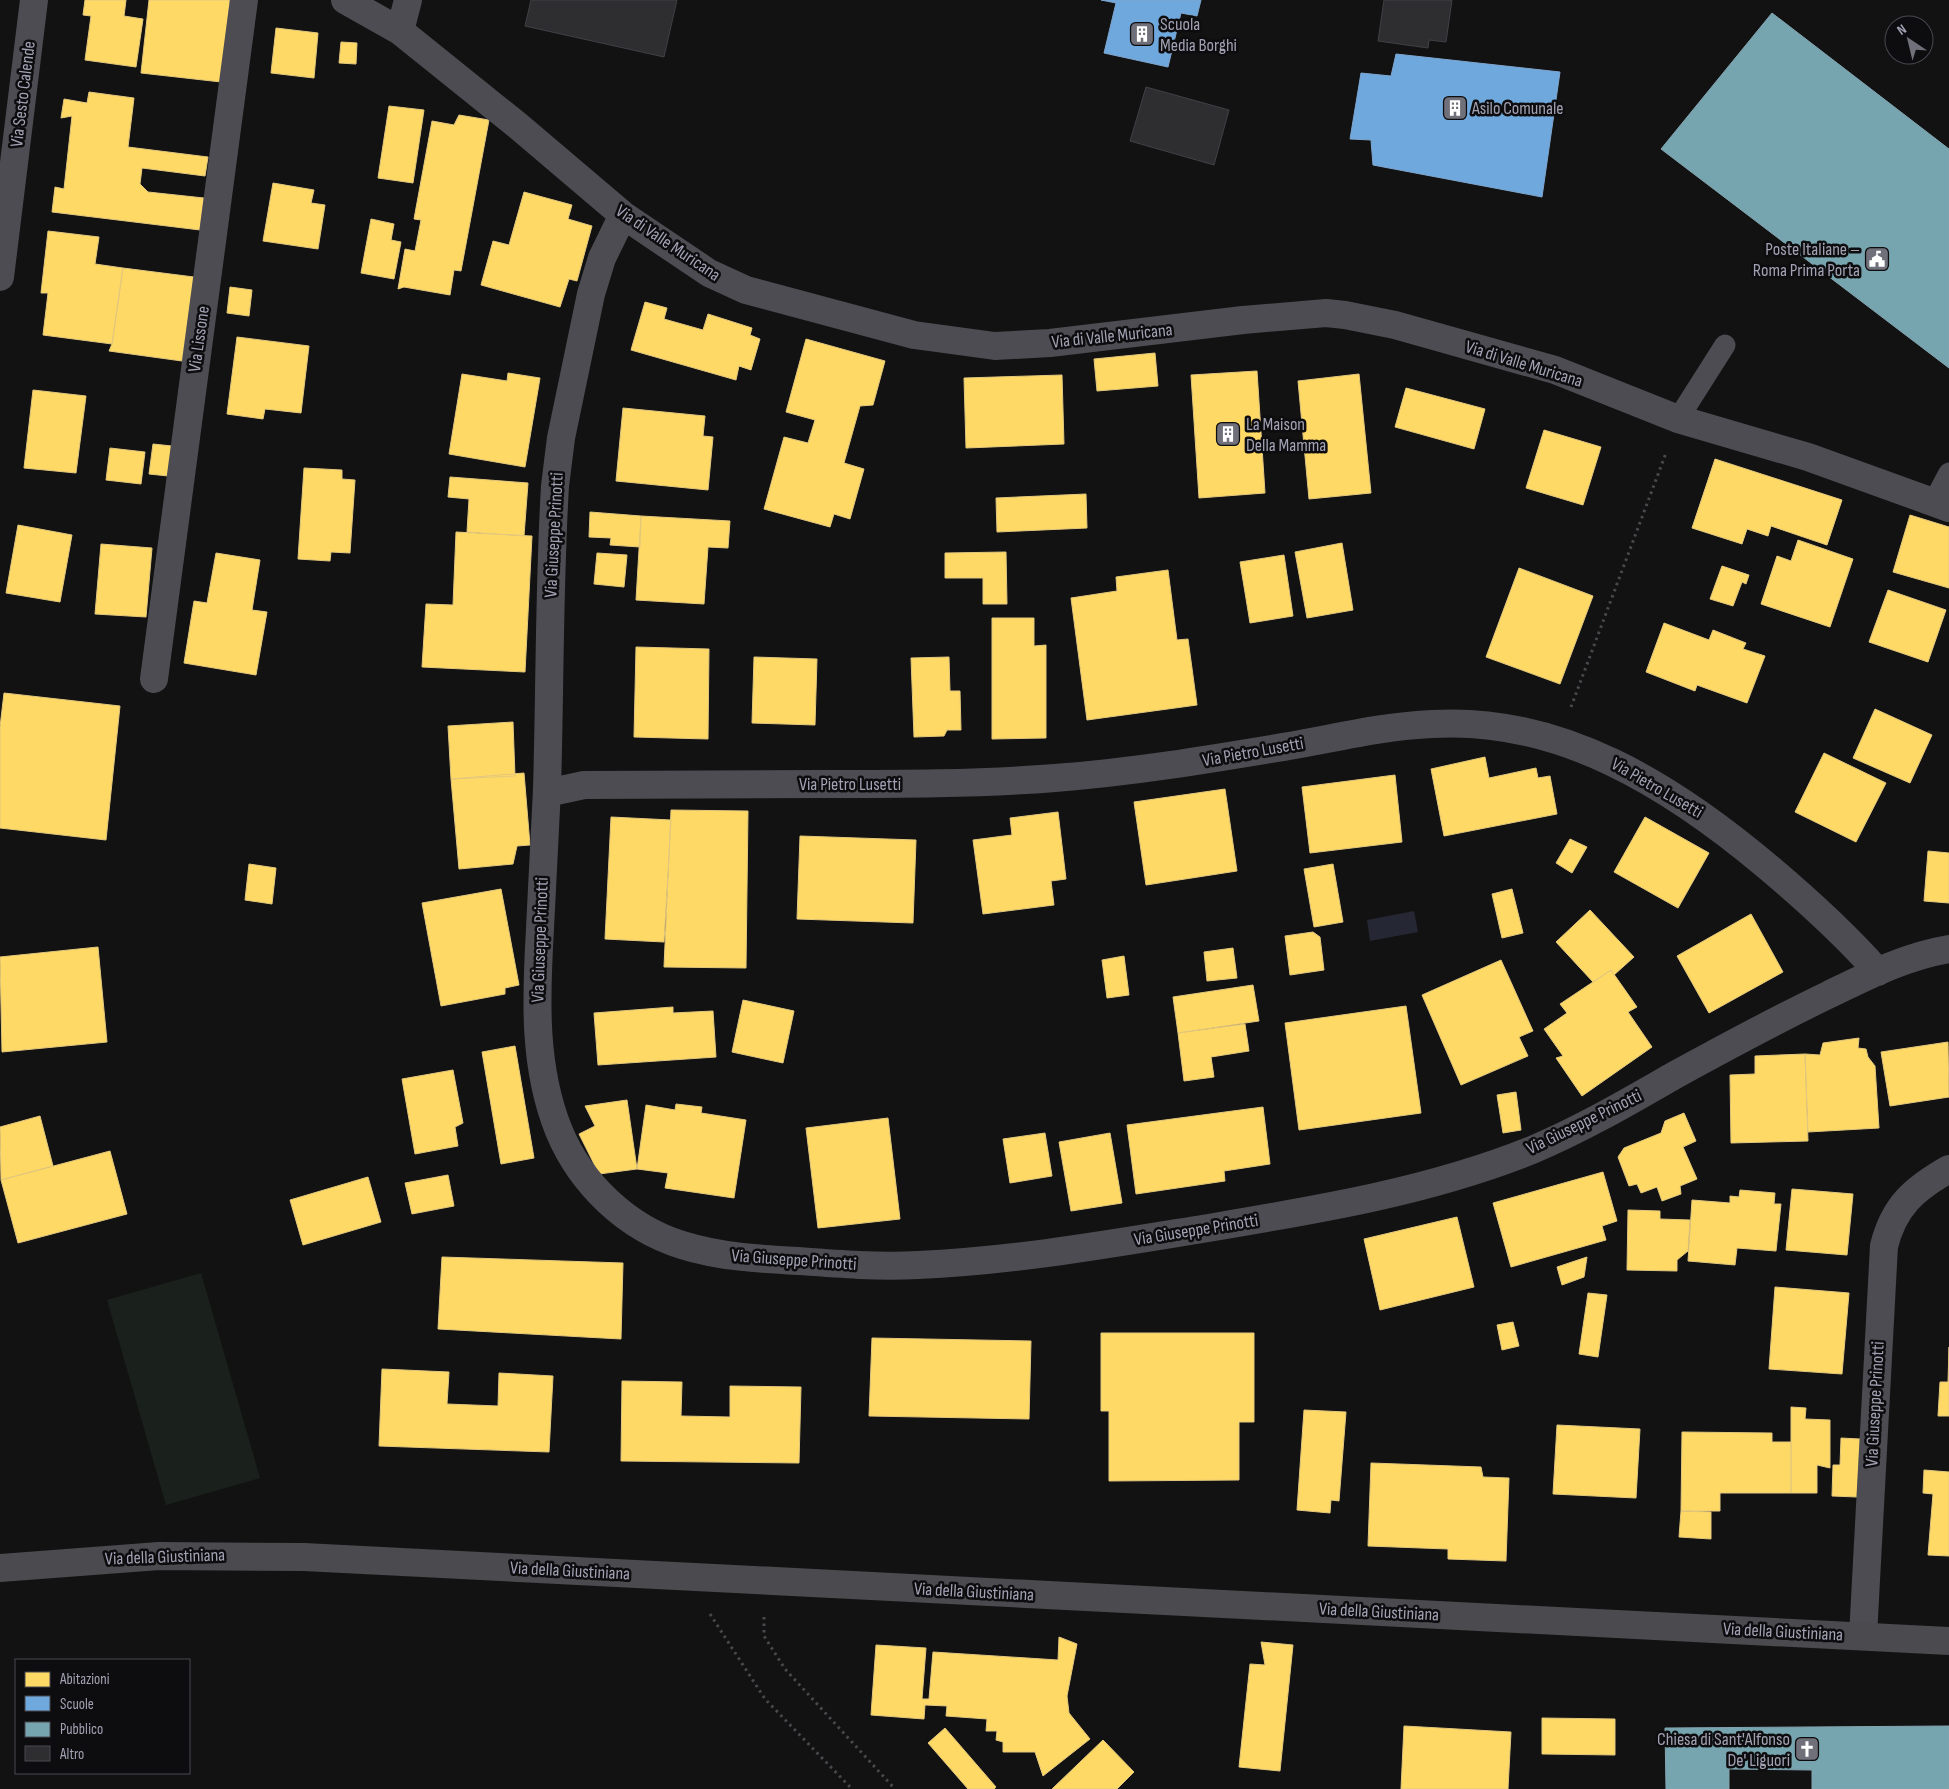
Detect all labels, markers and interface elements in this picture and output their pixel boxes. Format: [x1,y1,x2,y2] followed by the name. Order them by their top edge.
[1160,14,1237,56] place label: Scuola Media Borghi
[1884,15,1934,65] north arrow
[1129,21,1155,47] building icon: Scuola Media Borghi
[1894,21,1910,39] text: N
[6,40,40,148] street label: Via Sesto Calende
[1442,95,1468,121] building icon: Asilo Comunale
[1471,98,1564,119] place label: Asilo Comunale
[612,200,724,286] street label: Via di Valle Muricana
[1753,239,1860,281] place label: Poste Italiane – Roma Prima Porta
[1864,246,1890,272] public building icon: Poste Italiane – Roma Prima Porta
[184,305,214,373] street label: Via Lissone
[1050,319,1174,353] street label: Via di Valle Muricana
[1463,336,1585,392] street label: Via di Valle Muricana
[1246,414,1326,456] place label: La Maison Della Mamma
[1215,421,1241,447] building icon: La Maison Della Mamma
[540,472,568,598] street label: Via Giuseppe Prinotti
[1201,733,1305,771] street label: Via Pietro Lusetti
[1607,753,1707,823] street label: Via Pietro Lusetti
[799,774,901,795] street label: Via Pietro Lusetti
[527,877,553,1003] street label: Via Giuseppe Prinotti
[1523,1085,1645,1159] street label: Via Giuseppe Prinotti
[1132,1210,1260,1250] street label: Via Giuseppe Prinotti
[731,1245,857,1275] street label: Via Giuseppe Prinotti
[1861,1341,1889,1467] street label: Via Giuseppe Prinotti
[105,1544,226,1570] street label: Via della Giustiniana
[509,1557,631,1585] street label: Via della Giustiniana
[913,1578,1035,1606] street label: Via della Giustiniana
[1318,1598,1440,1626] street label: Via della Giustiniana
[1722,1618,1844,1646] street label: Via della Giustiniana
[15,1659,190,1774] legend
[59,1670,110,1689] text: Abitazioni
[60,1695,94,1714] text: Scuole
[60,1720,103,1739] text: Pubblico
[1657,1729,1790,1771] place label: Chiesa di Sant'Alfonso De' Liguori
[1794,1736,1820,1762] church icon: Chiesa di Sant'Alfonso De' Liguori
[59,1745,84,1764] text: Altro

